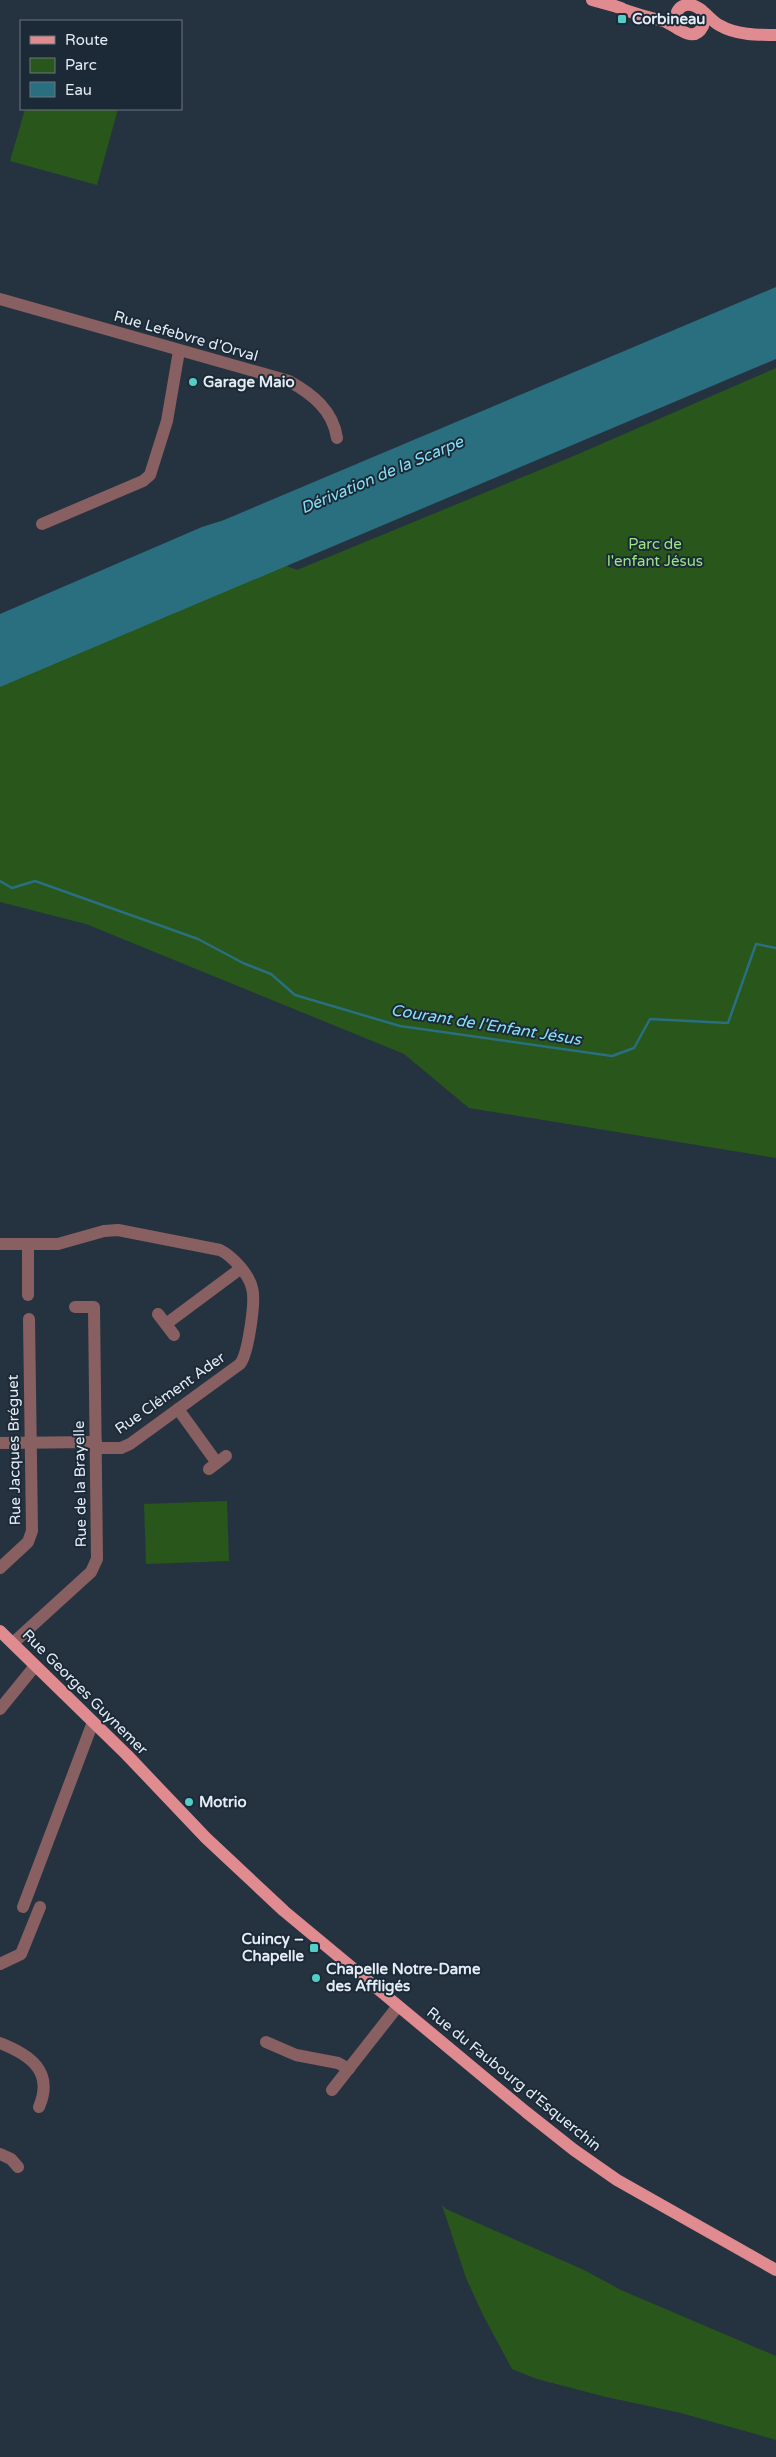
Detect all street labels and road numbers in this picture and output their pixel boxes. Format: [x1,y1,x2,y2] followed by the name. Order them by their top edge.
[112,307,260,365] street label: Rue Lefebvre d'Orval
[111,1348,229,1438] street label: Rue Clément Ader
[4,1374,24,1526] street label: Rue Jacques Bréguet
[70,1420,90,1548] street label: Rue de la Brayelle
[19,1626,152,1759] street label: Rue Georges Guynemer
[423,2003,605,2155] street label: Rue du Faubourg d'Esquerchin

